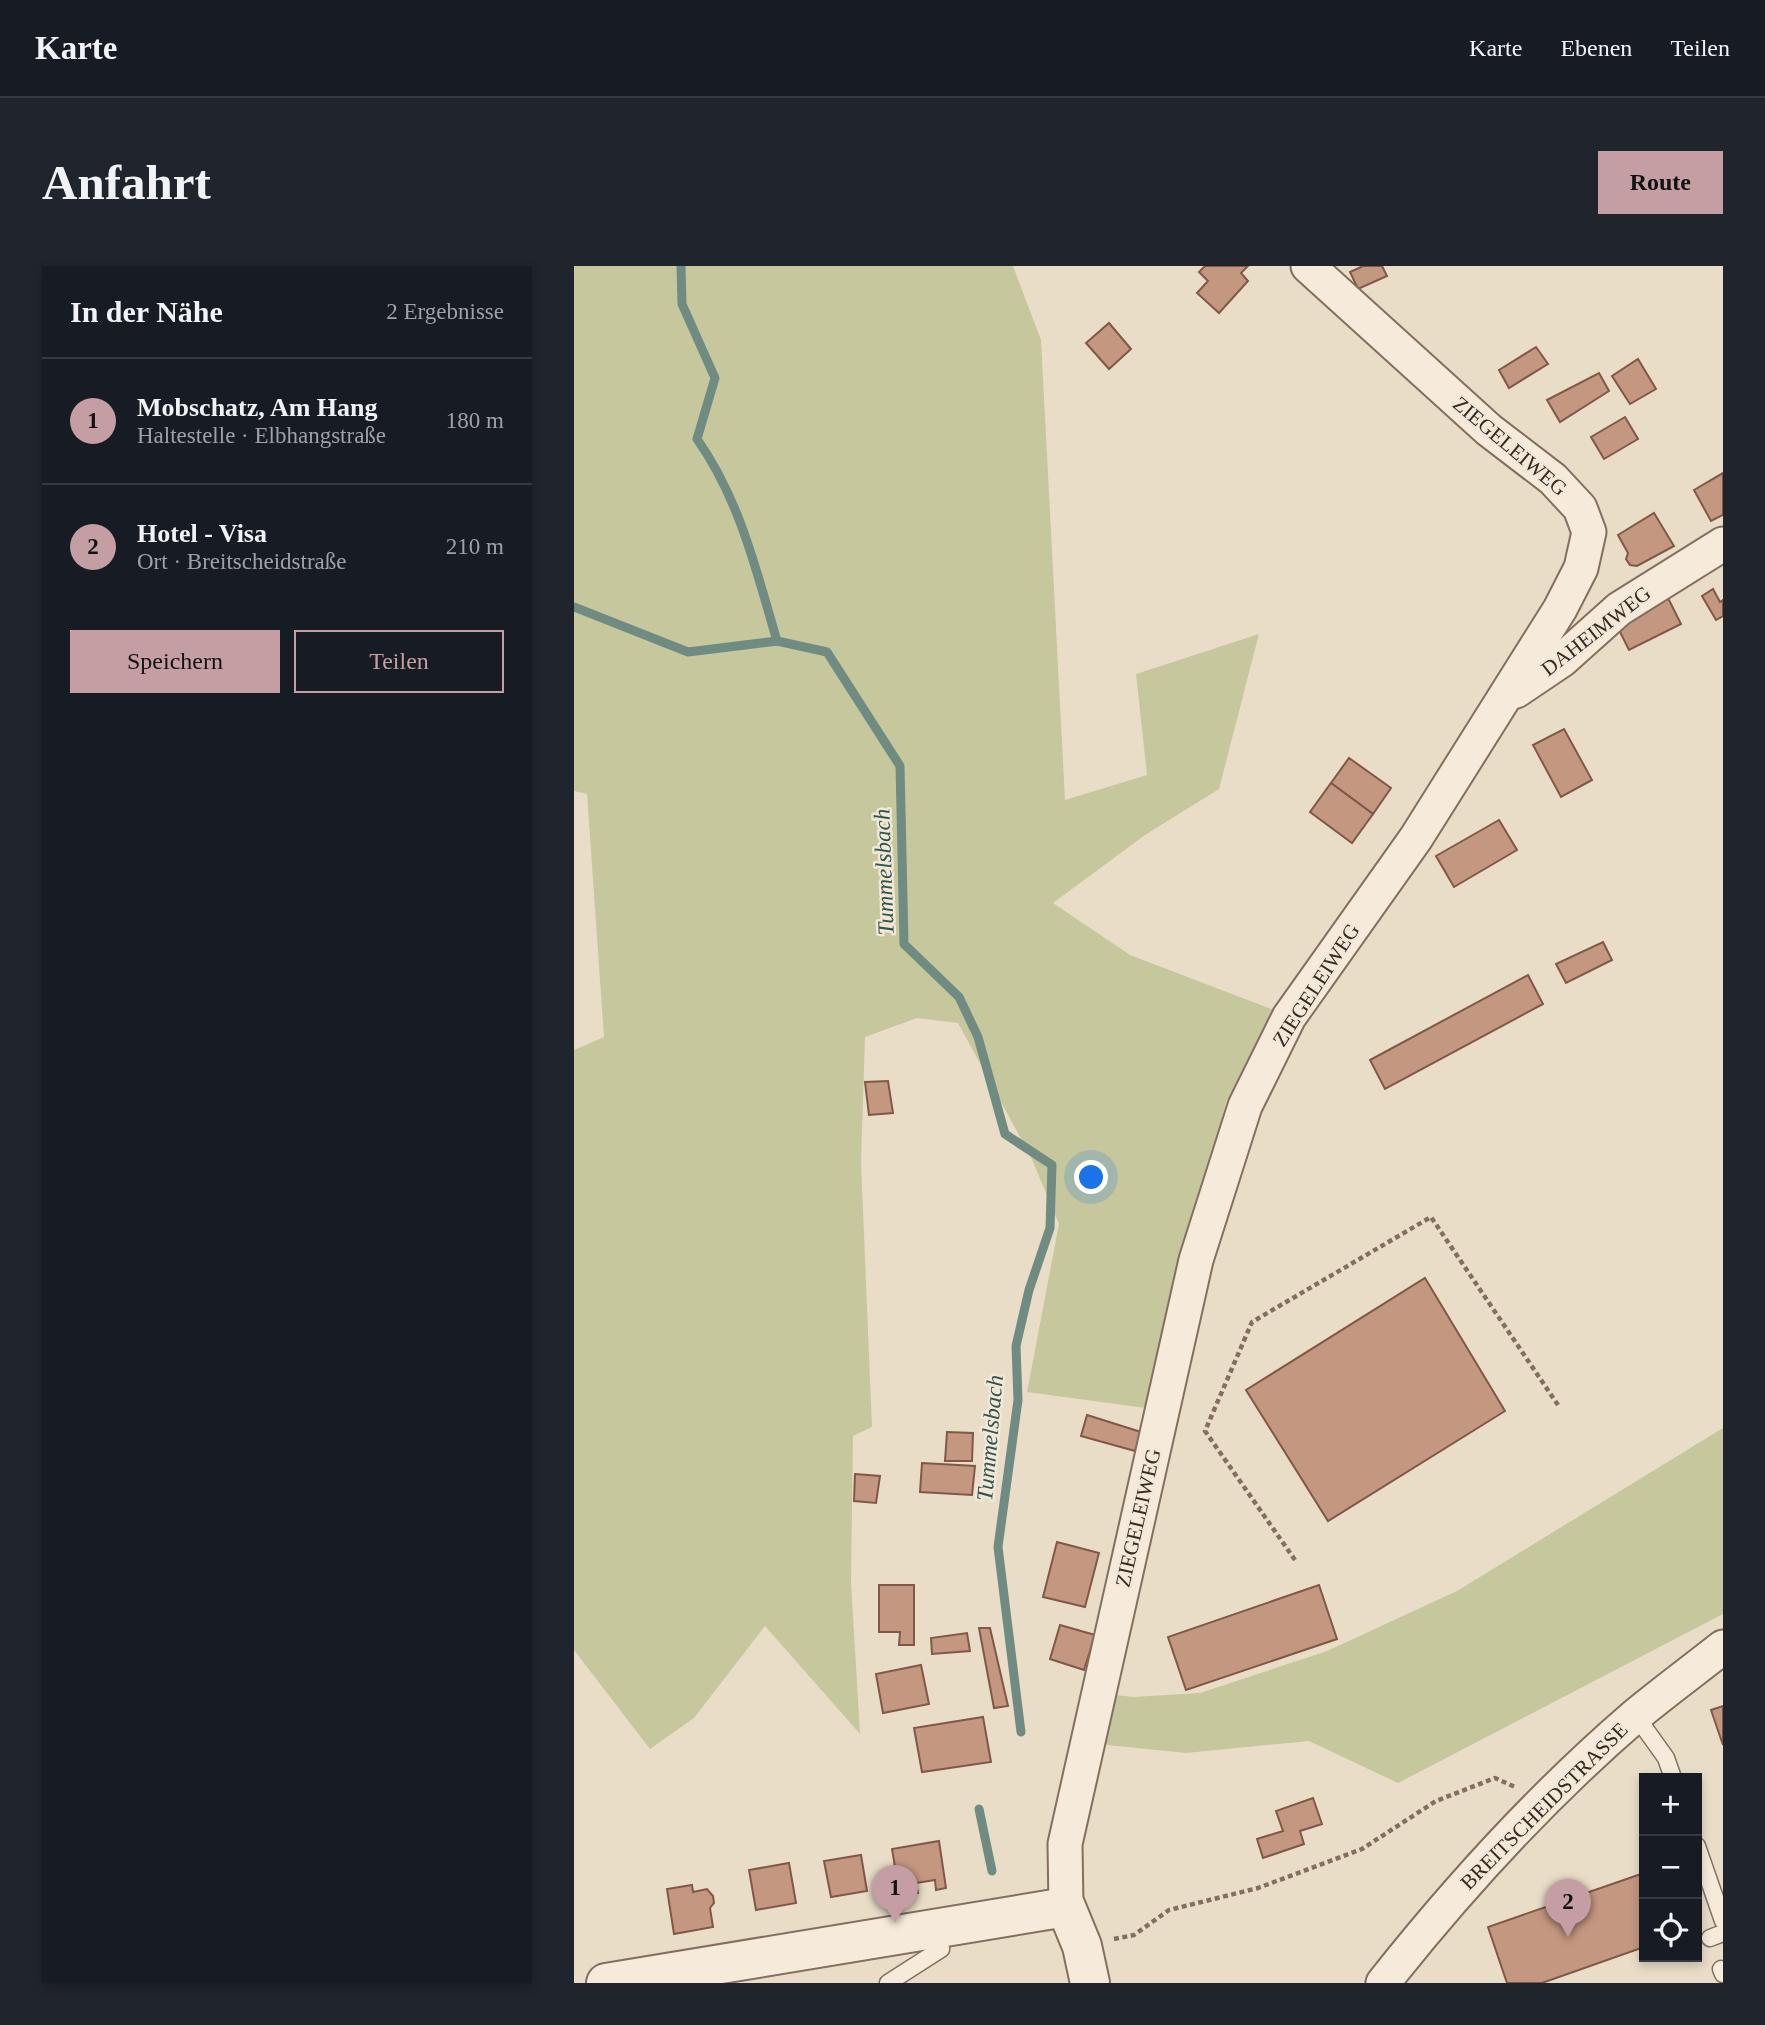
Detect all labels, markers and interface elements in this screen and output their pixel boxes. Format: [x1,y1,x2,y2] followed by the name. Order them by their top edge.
[35,30,117,66] text: Karte
[1469,35,1522,61] text: Karte
[1560,35,1632,61] text: Ebenen
[1670,35,1730,61] text: Teilen
[1598,151,1723,214] button: Route
[42,155,211,210] text: Anfahrt
[70,295,223,328] text: In der Nähe
[386,299,504,324] text: 2 Ergebnisse
[1448,391,1572,501] street label: ZIEGELEIWEG
[137,393,378,422] text: Mobschatz, Am Hang
[87,408,99,433] text: 1
[446,408,504,433] text: 180 m
[137,423,386,448] text: Haltestelle · Elbhangstraße
[137,519,267,548] text: Hotel - Visa
[87,534,99,559] text: 2
[446,534,504,559] text: 210 m
[137,549,346,574] text: Ort · Breitscheidstraße
[1537,581,1655,681] street label: DAHEIMWEG
[70,630,280,693] button: Speichern
[294,630,504,693] button: Teilen
[869,808,899,936] water label: Tummelsbach
[1268,919,1364,1051] street label: ZIEGELEIWEG
[1074,1160,1108,1194] your location
[972,1374,1008,1502] water label: Tummelsbach
[1110,1447,1166,1589] street label: ZIEGELEIWEG
[1455,1717,1633,1895] street label: BREITSCHEIDSTRASSE
[1639,1773,1702,1962] map controls
[1639,1773,1702,1836] button: +
[1639,1836,1702,1899] button: −
[872,1865,918,1923] pin: 1
[1545,1879,1591,1937] pin: 2
[1639,1899,1702,1962] button: locate

